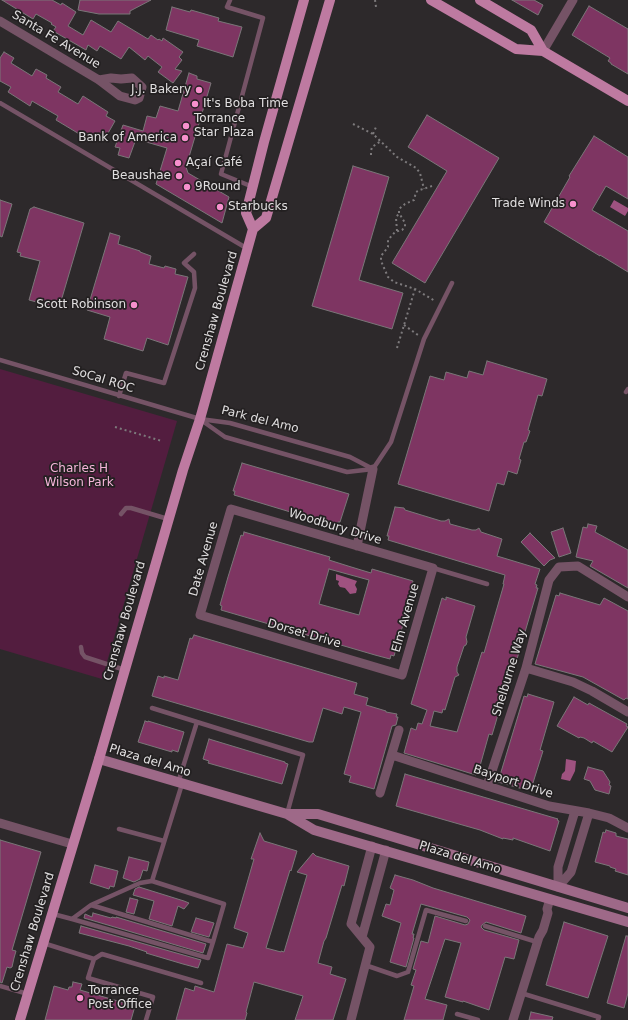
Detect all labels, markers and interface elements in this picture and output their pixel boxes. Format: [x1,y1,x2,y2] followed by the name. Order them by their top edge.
[9,8,103,72] street label: Santa Fe Avenue
[131,83,191,97] place label: J.J. Bakery
[194,85,204,95] marker: J.J. Bakery
[203,97,288,111] place label: It's Boba Time
[190,99,200,109] marker: It's Boba Time
[194,112,254,140] place label: Torrance Star Plaza
[181,121,191,131] marker: Torrance Star Plaza
[78,131,177,145] place label: Bank of America
[180,133,190,143] marker: Bank of America
[186,156,242,170] place label: Açaí Café
[173,158,183,168] marker: Açaí Café
[112,169,171,183] place label: Beaushae
[174,171,184,181] marker: Beaushae
[195,180,241,194] place label: 9Round
[182,182,192,192] marker: 9Round
[492,197,565,211] place label: Trade Winds
[568,199,578,209] marker: Trade Winds
[228,200,288,214] place label: Starbucks
[215,202,225,212] marker: Starbucks
[193,250,241,372] street label: Crenshaw Boulevard
[36,298,126,312] place label: Scott Robinson
[129,300,139,310] marker: Scott Robinson
[70,364,136,396] street label: SoCal ROC
[220,403,300,437] street label: Park del Amo
[44,462,114,490] park label: Charles H Wilson Park
[287,506,383,548] street label: Woodbury Drive
[186,520,222,598] street label: Date Avenue
[101,560,149,682] street label: Crenshaw Boulevard
[389,582,423,654] street label: Elm Avenue
[266,617,342,651] street label: Dorset Drive
[490,628,530,718] street label: Shelburne Way
[107,742,193,780] street label: Plaza del Amo
[471,762,555,802] street label: Bayport Drive
[417,839,503,877] street label: Plaza del Amo
[8,871,58,993] street label: Crenshaw Boulevard
[88,984,152,1012] place label: Torrance Post Office
[75,993,85,1003] marker: Torrance Post Office

